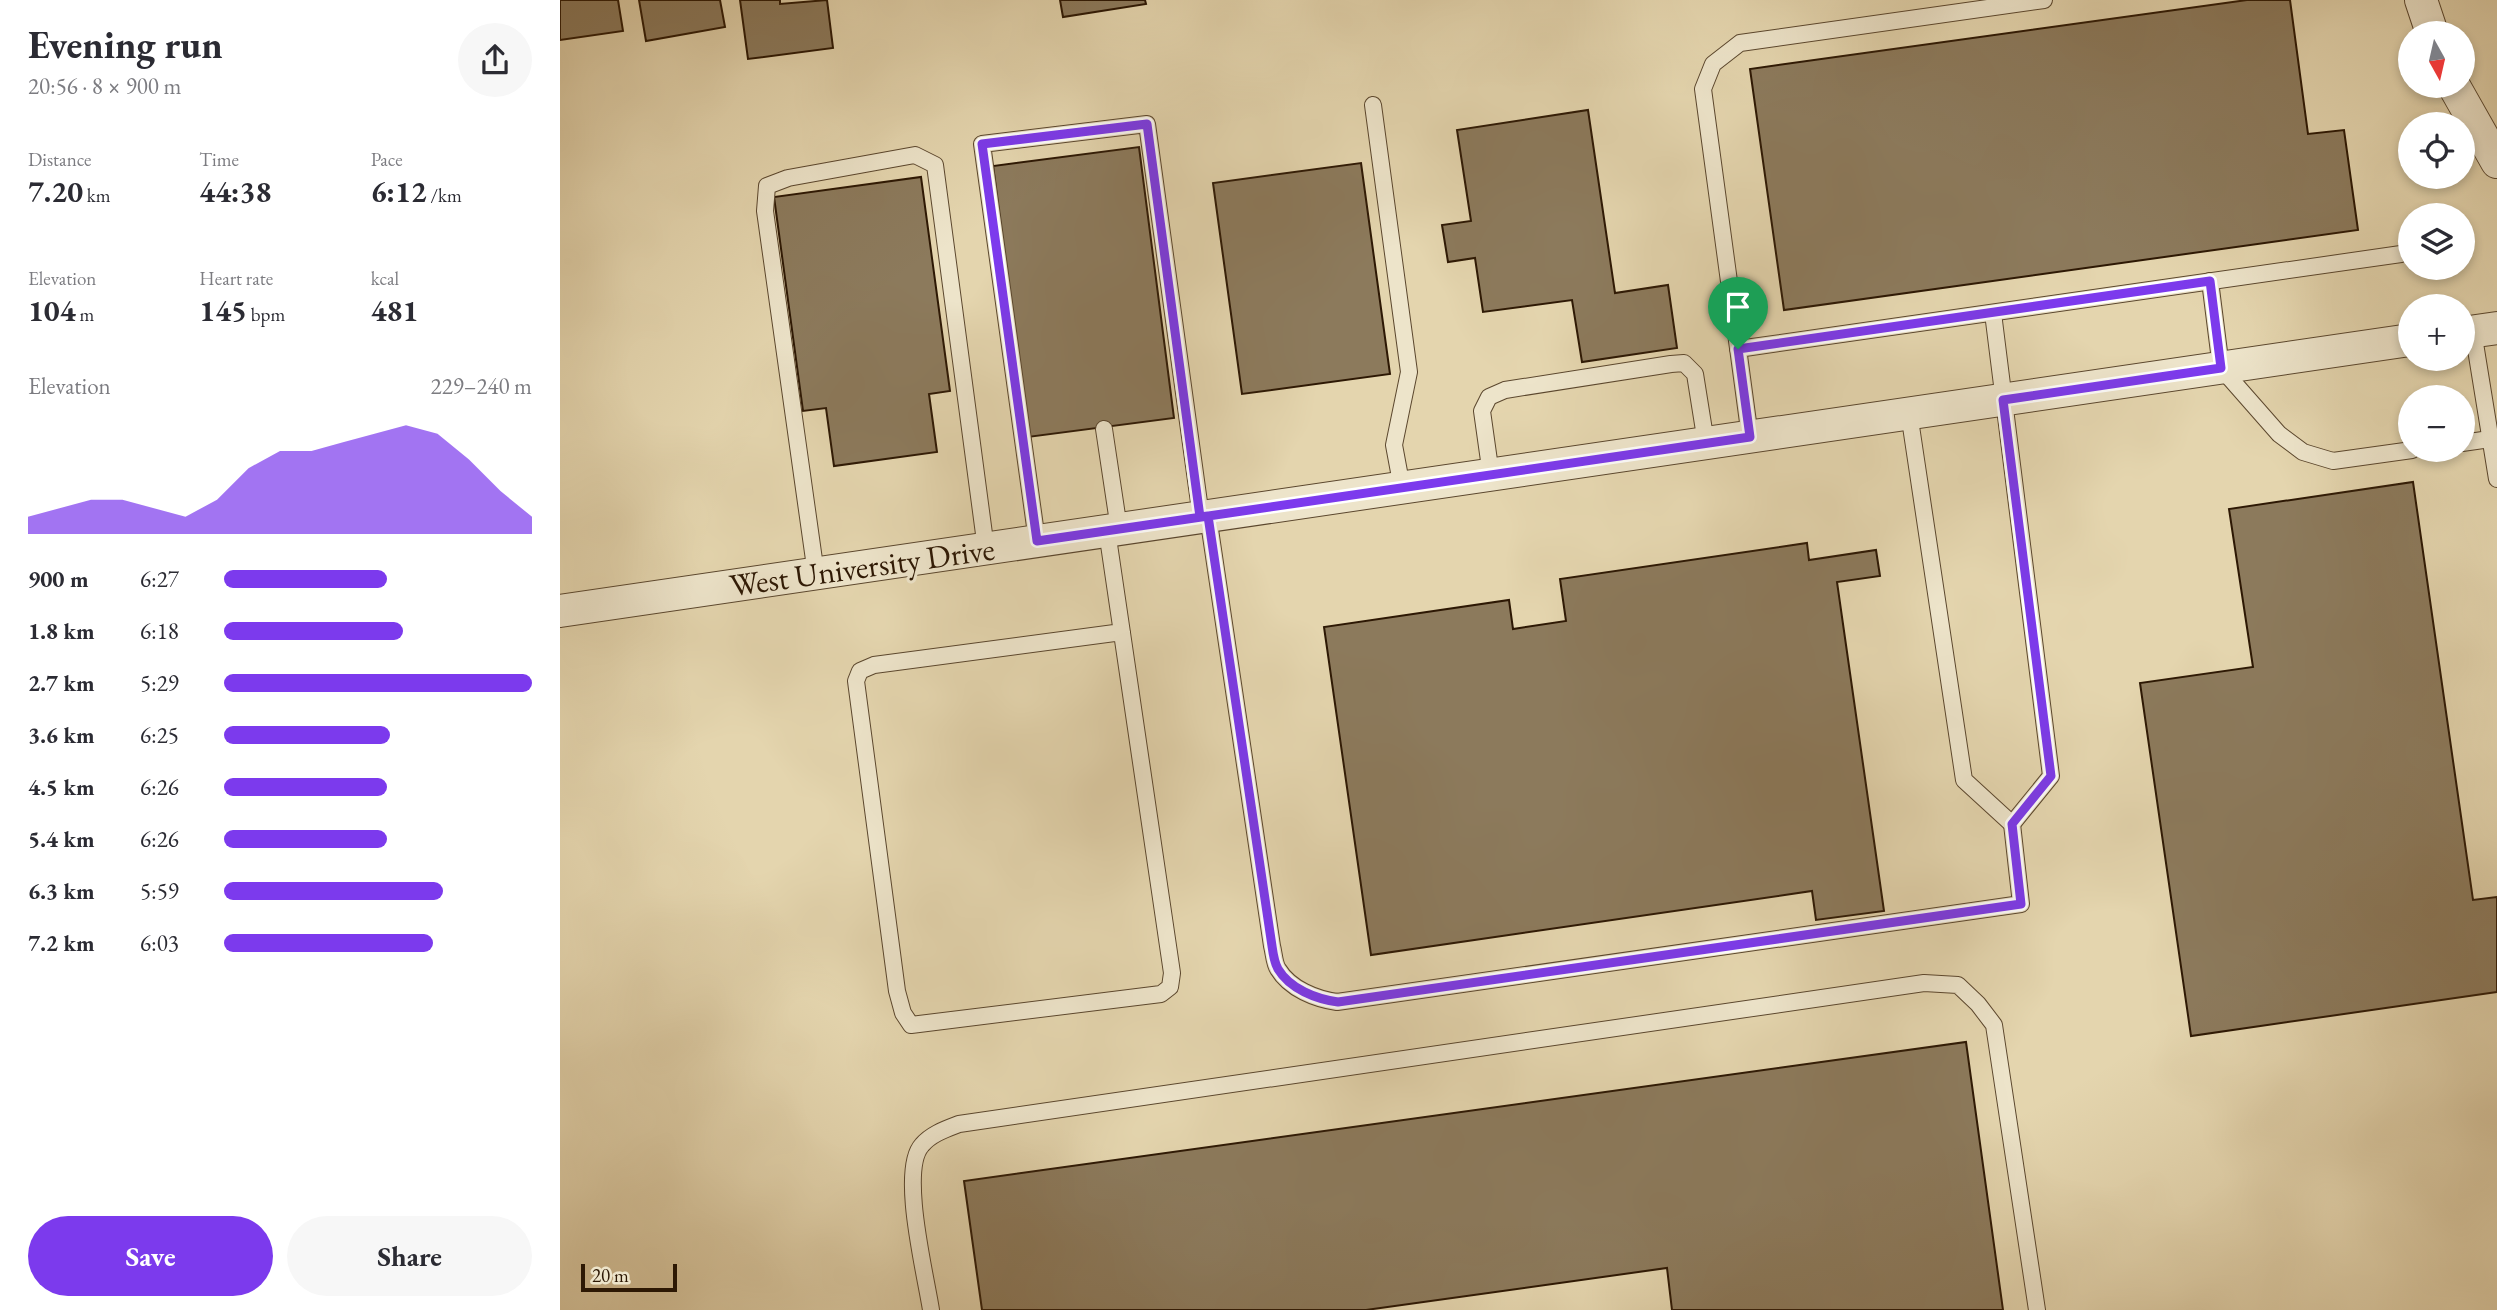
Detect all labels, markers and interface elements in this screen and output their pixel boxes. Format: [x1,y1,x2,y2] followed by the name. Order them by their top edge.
[28,20,223,69] text: Evening run
[2398,21,2474,98] north arrow
[2398,21,2475,462] map controls
[458,23,532,97] button: share
[28,71,181,101] text: 20:56 · 8 × 900 m
[2398,112,2475,189] button: locate
[28,147,91,172] text: Distance
[199,147,239,172] text: Time
[371,147,403,172] text: Pace
[28,172,83,211] text: 7.20
[199,172,271,211] text: 44:38
[371,172,427,211] text: 6:12
[83,183,111,208] text: km
[427,183,462,208] text: /km
[2398,203,2475,280] button: layers
[28,266,96,291] text: Elevation
[199,266,273,291] text: Heart rate
[371,266,399,291] text: kcal
[1708,277,1768,349] pin
[1719,288,1757,326] icon: arrive
[28,291,76,330] text: 104
[199,291,247,330] text: 145
[371,291,418,330] text: 481
[2398,294,2475,371] button: +
[76,302,94,327] text: m
[247,302,285,327] text: bpm
[28,371,111,401] text: Elevation
[431,371,532,401] text: 229–240 m
[2398,385,2475,462] button: −
[727,528,997,606] street label: West University Drive
[28,564,89,594] text: 900 m
[140,564,179,594] text: 6:27
[28,616,95,646] text: 1.8 km
[140,616,179,646] text: 6:18
[28,668,95,698] text: 2.7 km
[140,668,179,698] text: 5:29
[28,720,95,750] text: 3.6 km
[140,720,179,750] text: 6:25
[28,772,95,802] text: 4.5 km
[140,772,179,802] text: 6:26
[28,824,95,854] text: 5.4 km
[140,824,179,854] text: 6:26
[28,876,95,906] text: 6.3 km
[140,876,179,906] text: 5:59
[28,928,95,958] text: 7.2 km
[140,928,179,958] text: 6:03
[28,1216,273,1296] button: Save
[287,1216,532,1296] button: Share
[581,1261,677,1293] scale bar
[592,1263,629,1288] text: 20 m

